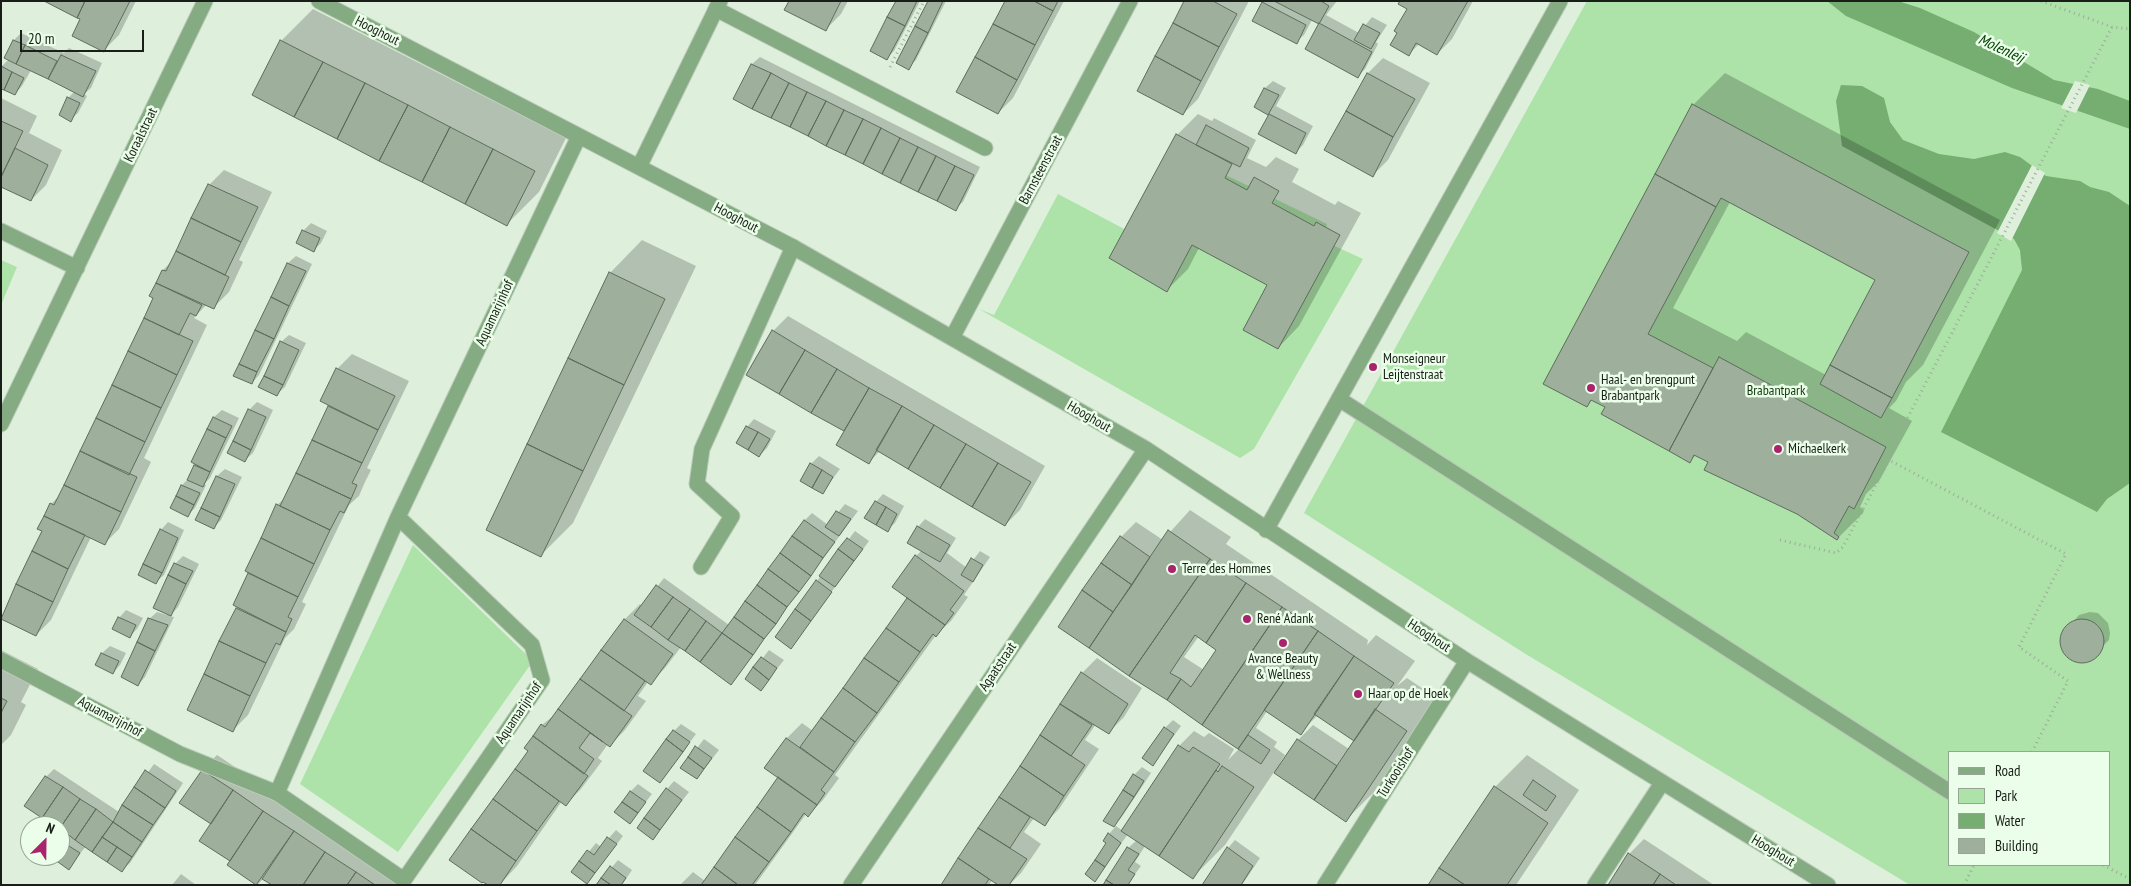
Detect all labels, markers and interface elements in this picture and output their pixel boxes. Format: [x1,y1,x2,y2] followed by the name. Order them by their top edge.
[352,13,402,49] street label: Hooghout
[22,20,146,52] scale bar
[28,29,54,48] text: 20 m
[1975,31,2027,67] water label: Molenleij
[121,105,161,165] street label: Koraalstraat
[1016,133,1066,207] street label: Barnsteenstraat
[711,199,761,237] street label: Hooghout
[472,277,518,349] street label: Aquamarijnhof
[1383,351,1446,384] place label: Monseigneur Leijtenstraat
[1367,361,1379,373] marker: Monseigneur Leijtenstraat
[1601,372,1695,404] place label: Haal- en brengpunt Brabantpark
[1585,382,1597,394] marker: Haal- en brengpunt Brabantpark
[1747,383,1805,399] park label: Brabantpark
[1064,398,1114,436] street label: Hooghout
[1788,441,1846,457] place label: Michaelkerk
[1772,443,1784,455] marker: Michaelkerk
[1182,561,1271,577] place label: Terre des Hommes
[1166,563,1178,575] marker: Terre des Hommes
[1257,611,1314,627] place label: René Adank
[1241,613,1253,625] marker: René Adank
[1404,616,1454,656] street label: Hooghout
[1277,637,1289,649] marker: Avance Beauty & Wellness
[976,639,1020,695] street label: Agaatstraat
[1248,651,1318,684] place label: Avance Beauty & Wellness
[492,679,546,747] street label: Aquamarijnhof
[1368,686,1448,702] place label: Haar op de Hoek
[1352,688,1364,700] marker: Haar op de Hoek
[75,693,145,741] street label: Aquamarijnhof
[1374,745,1418,801] street label: Turkooishof
[1948,751,2111,866] legend
[1995,761,2021,780] text: Road
[1995,786,2017,805] text: Park
[1995,811,2025,830] text: Water
[20,816,70,866] north arrow
[43,818,57,838] text: N
[1748,831,1798,871] street label: Hooghout
[1995,836,2038,855] text: Building

